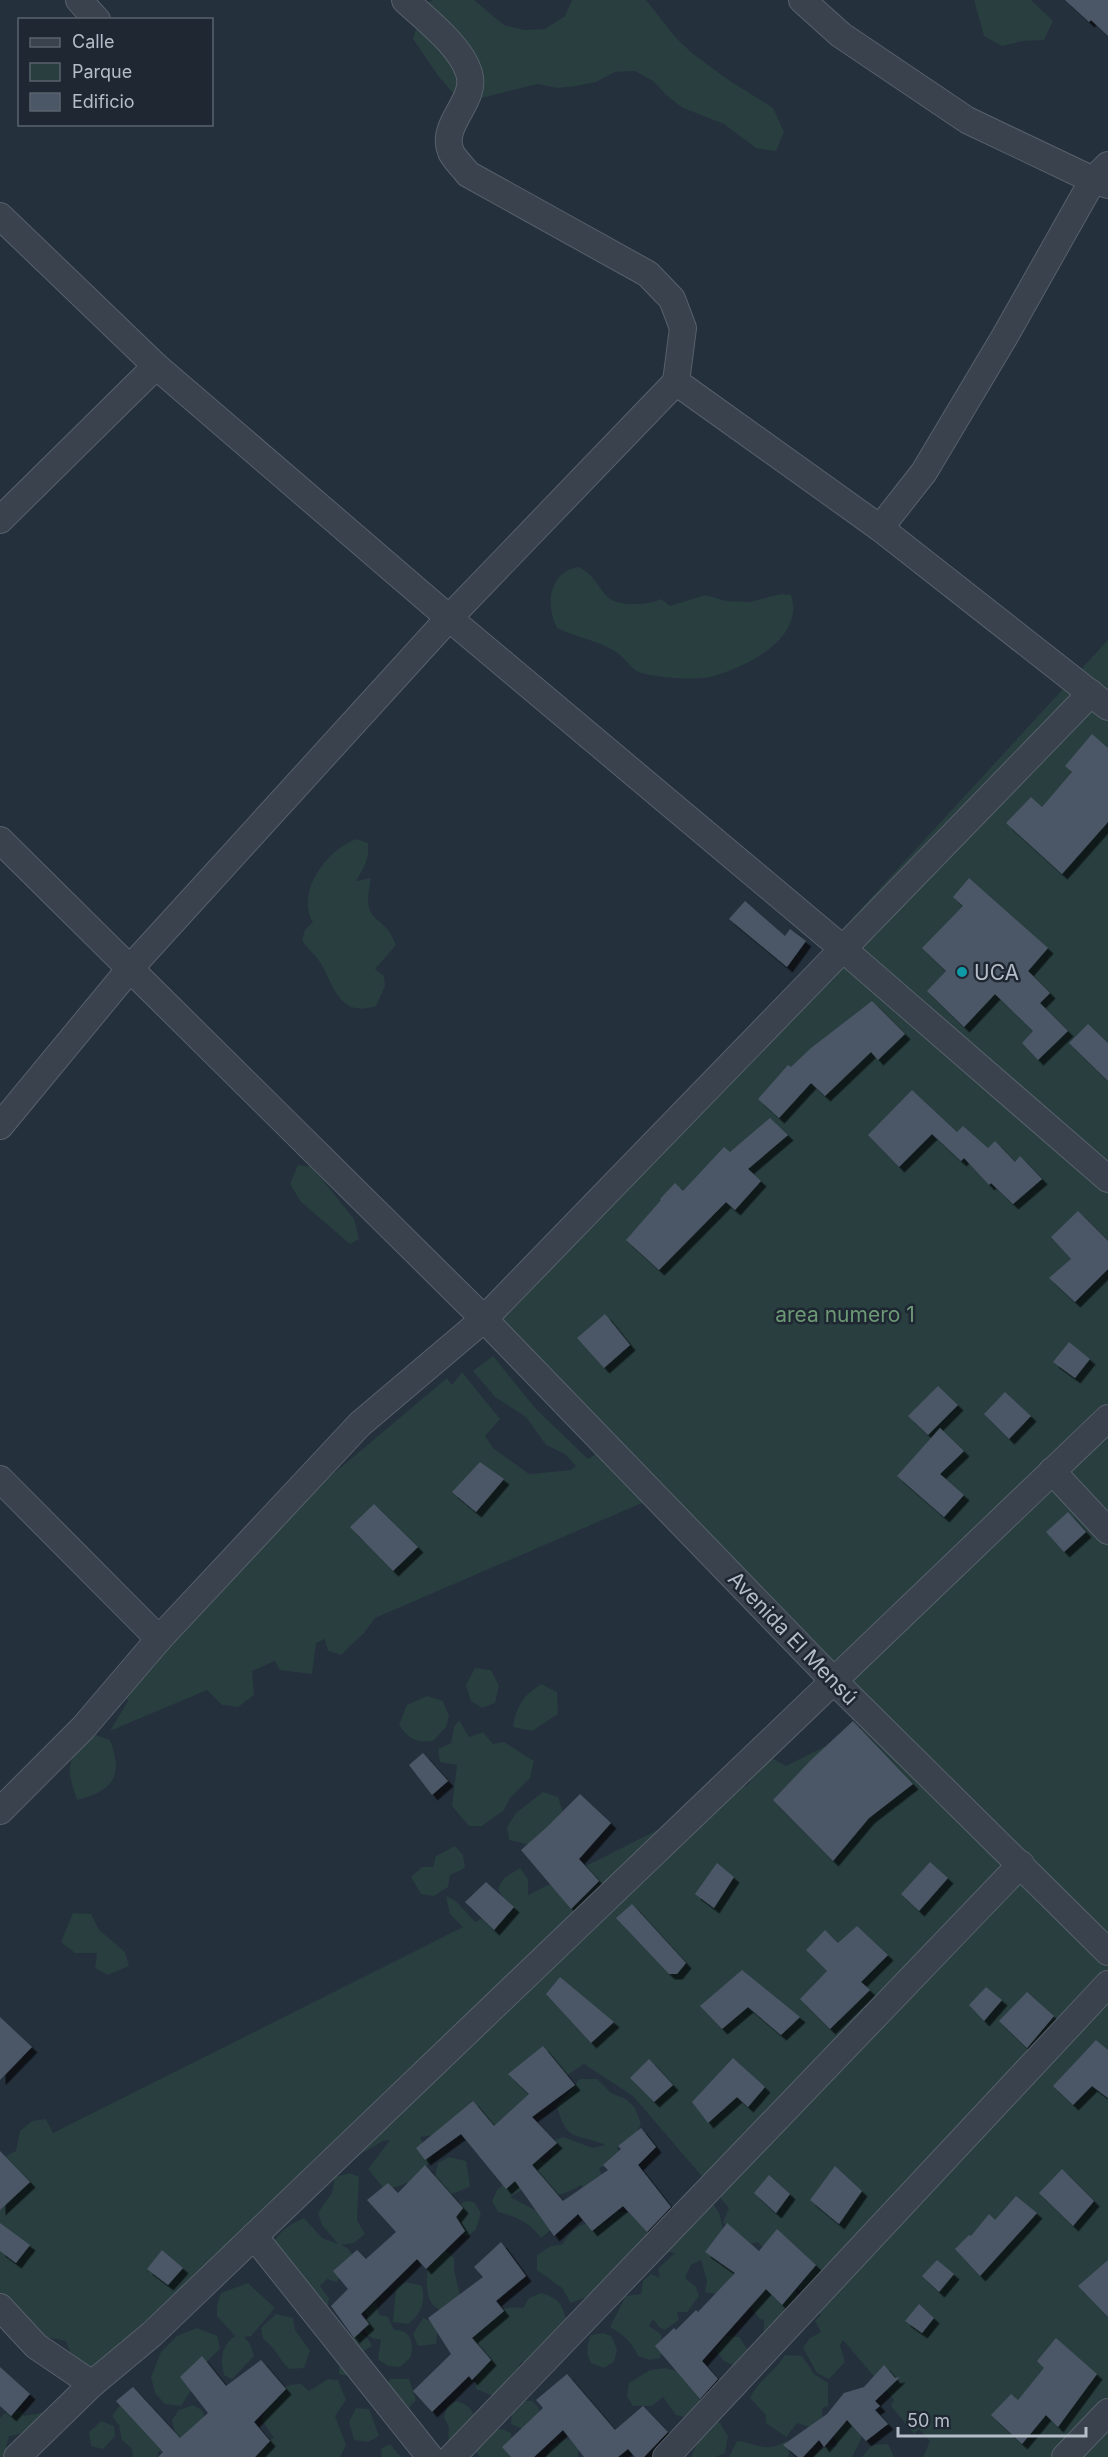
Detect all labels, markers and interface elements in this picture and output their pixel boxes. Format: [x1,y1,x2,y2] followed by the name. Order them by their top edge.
[18,18,213,126] legend
[72,31,114,52] text: Calle
[72,61,132,82] text: Parque
[72,91,135,112] text: Edificio
[974,960,1019,985] place label: UCA
[955,965,969,979] marker: UCA
[775,1302,915,1327] park label: area numero 1
[723,1566,863,1710] street label: Avenida El Mensú
[898,2400,1086,2438] scale bar
[907,2410,950,2431] text: 50 m

